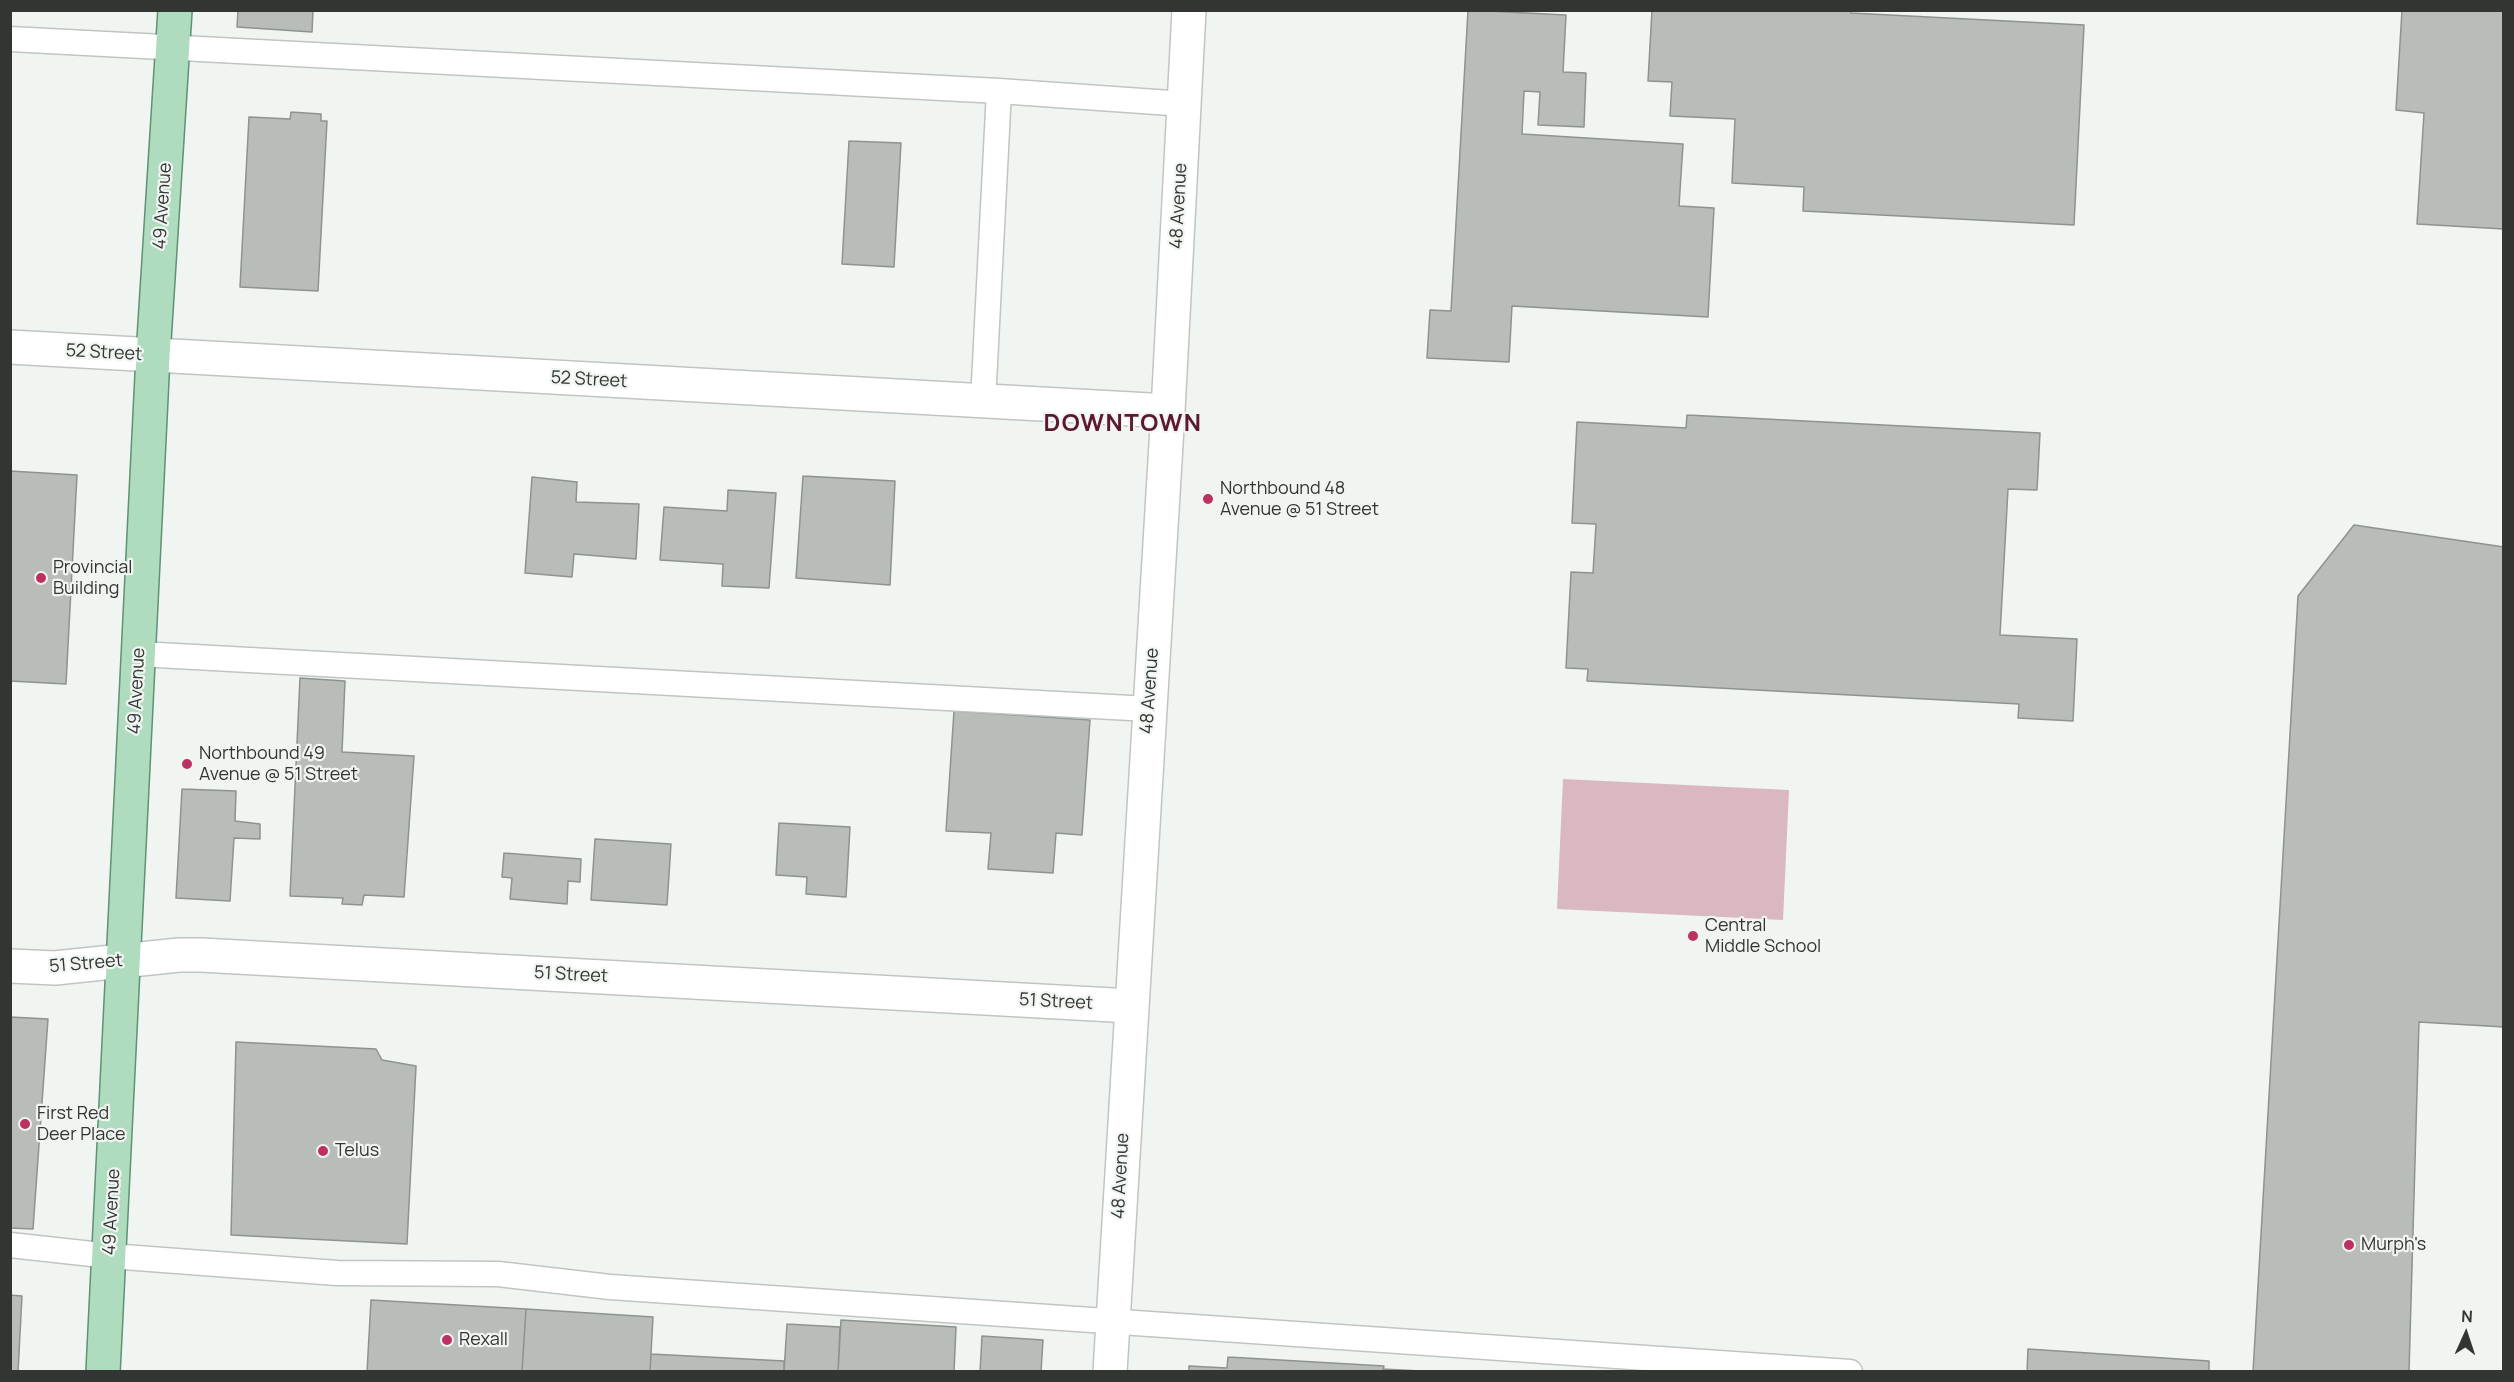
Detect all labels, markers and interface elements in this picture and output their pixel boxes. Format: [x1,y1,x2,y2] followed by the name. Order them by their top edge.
[149,162,177,250] street label: 49 Avenue
[1166,162,1192,250] street label: 48 Avenue
[65,340,143,366] street label: 52 Street
[550,367,628,393] street label: 52 Street
[1043,410,1203,438] district label: DOWNTOWN
[1220,478,1379,520] place label: Northbound 48 Avenue @ 51 Street
[1201,492,1215,506] marker: Northbound 48 Avenue @ 51 Street
[53,557,133,600] place label: Provincial Building
[34,571,48,585] marker: Provincial Building
[124,647,150,735] street label: 49 Avenue
[1136,647,1164,735] street label: 48 Avenue
[199,743,358,786] place label: Northbound 49 Avenue @ 51 Street
[180,757,194,771] marker: Northbound 49 Avenue @ 51 Street
[1705,915,1821,958] place label: Central Middle School
[1686,929,1700,943] marker: Central Middle School
[48,950,124,978] street label: 51 Street
[534,962,608,988] street label: 51 Street
[1019,989,1093,1015] street label: 51 Street
[37,1103,126,1146] place label: First Red Deer Place
[18,1117,32,1131] marker: First Red Deer Place
[1108,1132,1134,1220] street label: 48 Avenue
[335,1140,379,1162] place label: Telus
[316,1144,330,1158] marker: Telus
[99,1168,125,1256] street label: 49 Avenue
[2361,1234,2426,1256] place label: Murph's
[2342,1238,2356,1252] marker: Murph's
[2436,1304,2496,1364] north arrow
[2461,1305,2473,1327] text: N
[459,1329,508,1351] place label: Rexall
[440,1333,454,1347] marker: Rexall

